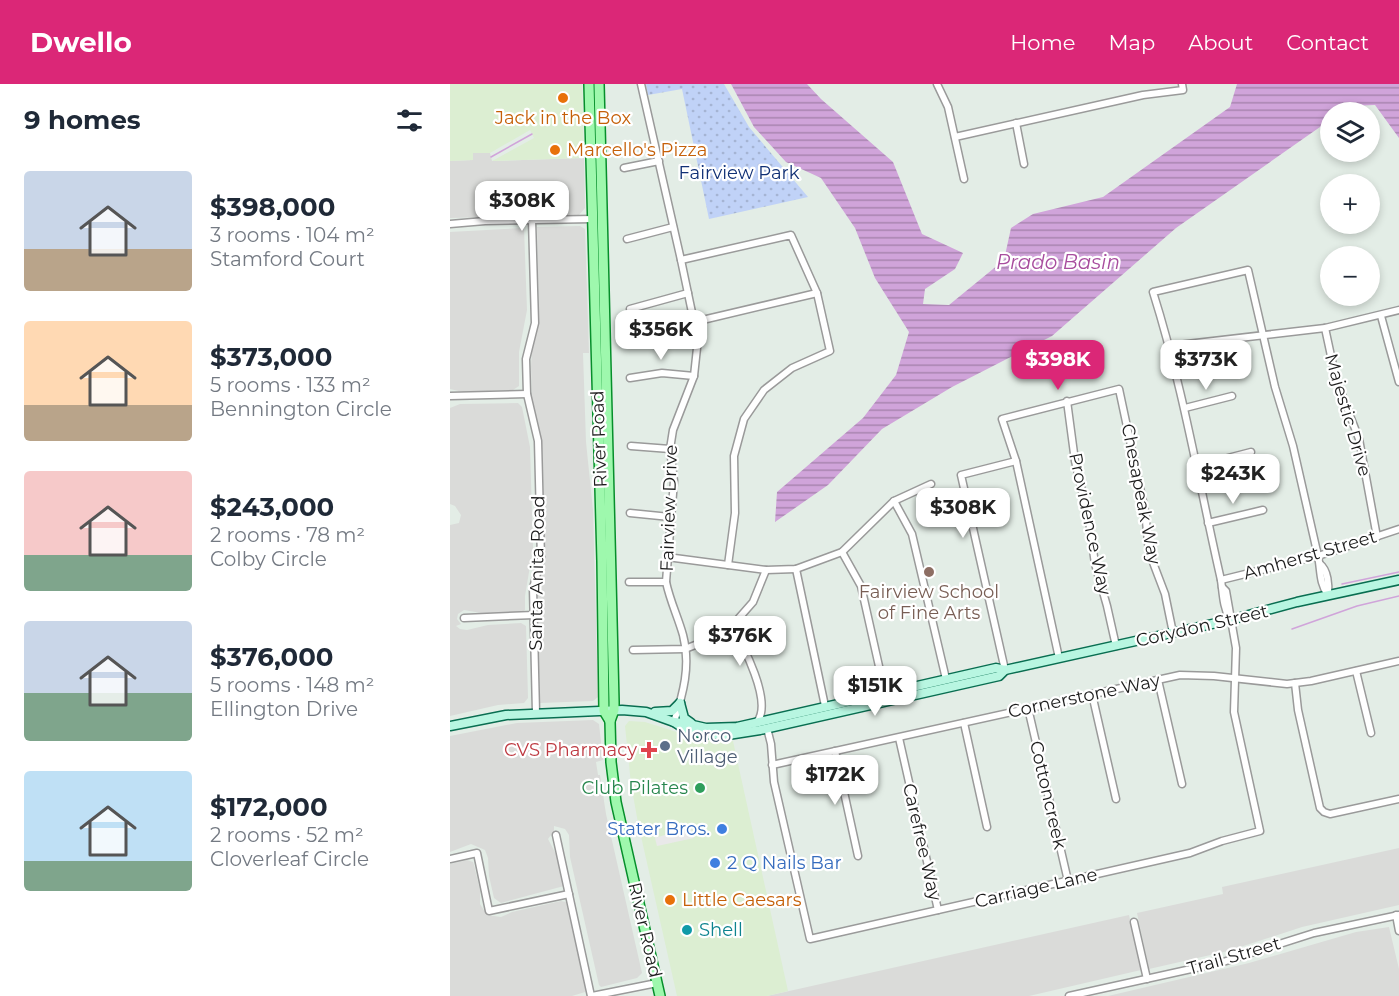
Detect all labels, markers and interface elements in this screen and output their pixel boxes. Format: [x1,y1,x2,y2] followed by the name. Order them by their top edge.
[30,25,132,59] text: Dwello
[1010,30,1075,55] text: Home
[1108,30,1155,55] text: Map
[1188,30,1253,55] text: About
[1286,30,1369,55] text: Contact
[556,91,570,105] marker: Jack in the Box
[1320,102,1380,306] map controls
[1320,102,1380,162] button: layers
[24,104,141,136] text: 9 homes
[393,104,426,137] icon: filters
[494,107,631,129] place label: Jack in the Box
[567,139,707,161] place label: Marcello's Pizza
[548,143,562,157] marker: Marcello's Pizza
[679,162,800,184] park label: Fairview Park
[1320,174,1380,234] button: +
[480,181,564,232] pin: $308K
[489,188,555,212] text: $308K
[210,191,335,223] text: $398,000
[72,195,144,267] icon: home
[210,223,375,247] text: 3 rooms · 104 m²
[1320,246,1380,306] button: −
[210,247,365,271] text: Stamford Court
[996,250,1120,274] water label: Prado Basin
[619,310,703,361] pin: $356K
[629,317,693,341] text: $356K
[1016,340,1100,391] pin: $398K
[1164,340,1248,391] pin: $373K
[210,341,332,373] text: $373,000
[72,345,144,417] icon: home
[1025,347,1091,371] text: $398K
[1174,347,1238,371] text: $373K
[1320,351,1376,479] street label: Majestic Drive
[210,373,371,397] text: 5 rooms · 133 m²
[586,390,612,488] street label: River Road
[210,397,392,421] text: Bennington Circle
[1117,422,1166,567] street label: Chesapeak Way
[656,444,682,572] street label: Fairview Drive
[1064,451,1116,597] street label: Providence Way
[1191,454,1275,505] pin: $243K
[1201,461,1265,485] text: $243K
[921,488,1005,539] pin: $308K
[210,491,334,523] text: $243,000
[72,495,144,567] icon: home
[525,495,549,651] street label: Santa Anita Road
[930,495,996,519] text: $308K
[210,523,365,547] text: 2 rooms · 78 m²
[1241,525,1379,585] street label: Amherst Street
[210,547,327,571] text: Colby Circle
[922,565,936,579] marker: Fairview School of Fine Arts
[859,581,999,624] place label: Fairview School of Fine Arts
[1134,600,1270,652] street label: Corydon Street
[698,616,782,667] pin: $376K
[708,623,772,647] text: $376K
[210,641,334,673] text: $376,000
[72,645,144,717] icon: home
[833,666,917,717] pin: $151K
[1006,669,1162,723] street label: Cornerstone Way
[210,673,374,697] text: 5 rooms · 148 m²
[848,673,902,697] text: $151K
[210,697,358,721] text: Ellington Drive
[677,725,738,768] place label: Norco Village
[504,739,637,761] place label: CVS Pharmacy
[658,739,672,753] marker: Norco Village
[1025,739,1071,852] street label: Cottoncreek
[642,743,656,757] marker: CVS Pharmacy
[793,755,877,806] pin: $172K
[805,762,865,786] text: $172K
[582,777,688,799] place label: Club Pilates
[693,781,707,795] marker: Club Pilates
[898,781,946,903] street label: Carefree Way
[210,791,328,823] text: $172,000
[72,795,144,867] icon: home
[607,818,710,840] place label: Stater Bros.
[715,822,729,836] marker: Stater Bros.
[210,823,364,847] text: 2 rooms · 52 m²
[210,847,369,871] text: Cloverleaf Circle
[727,852,842,874] place label: 2 Q Nails Bar
[708,856,722,870] marker: 2 Q Nails Bar
[973,863,1100,913] street label: Carriage Lane
[623,880,667,980] street label: River Road
[682,889,802,911] place label: Little Caesars
[663,893,677,907] marker: Little Caesars
[699,919,743,941] place label: Shell
[680,923,694,937] marker: Shell
[1185,932,1283,980] street label: Trail Street

